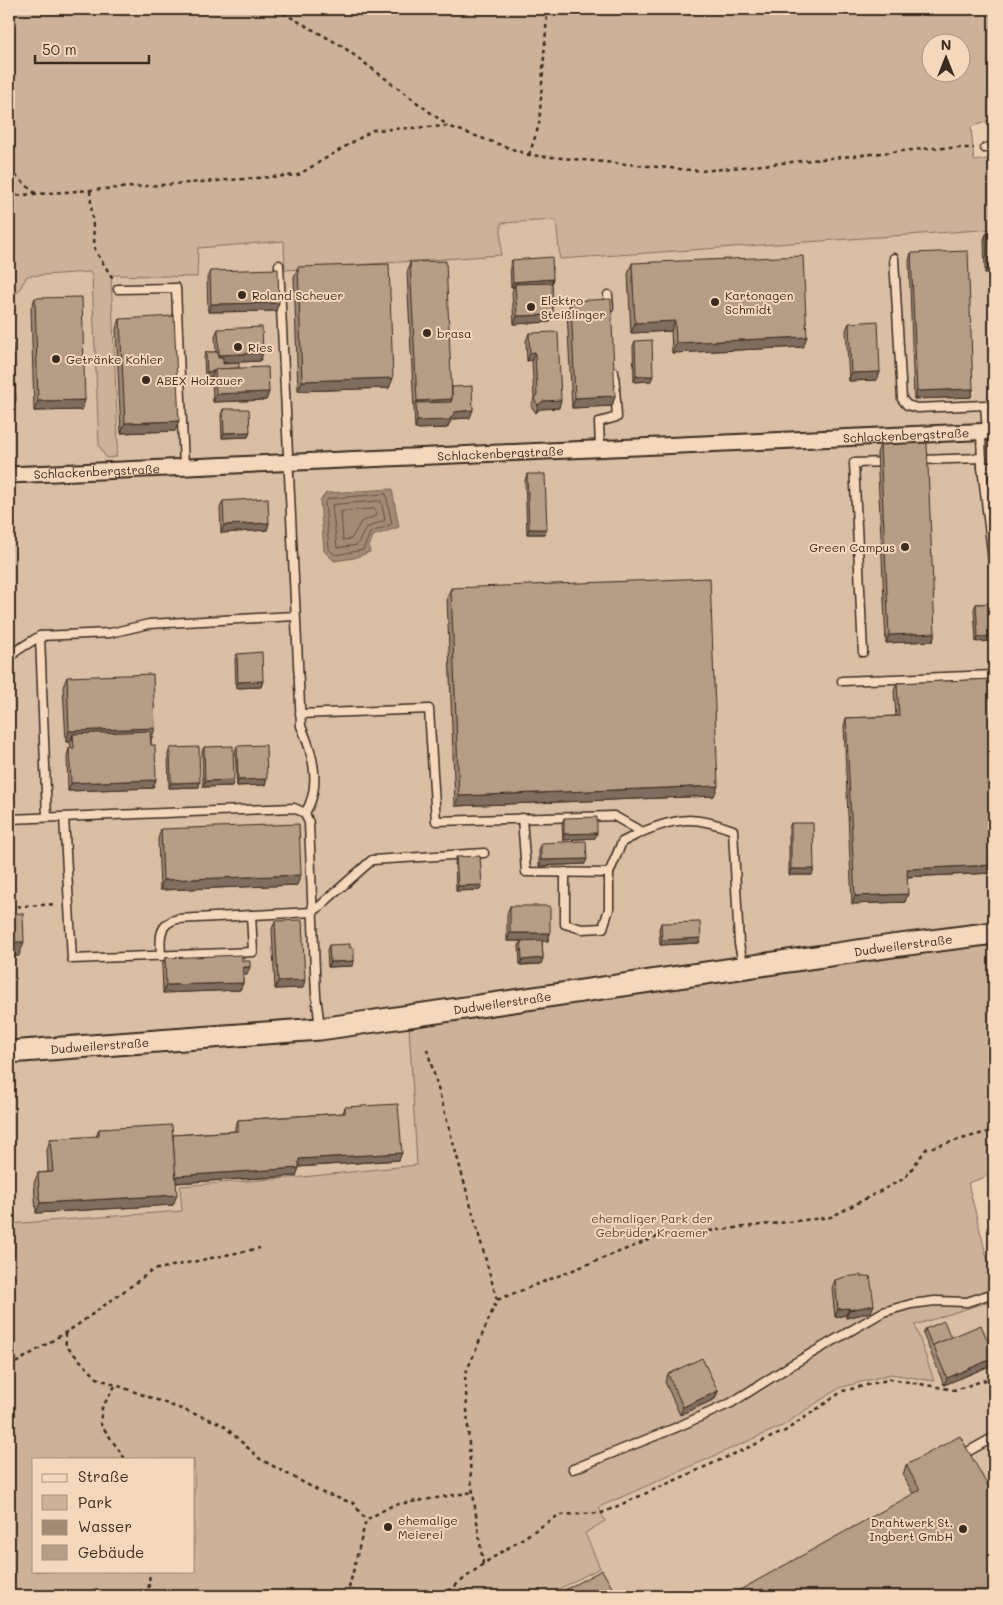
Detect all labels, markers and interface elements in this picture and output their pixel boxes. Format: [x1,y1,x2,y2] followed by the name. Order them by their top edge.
[35,32,149,64] scale bar
[920,32,970,82] north arrow
[941,35,951,54] text: N
[42,39,77,59] text: 50 m
[252,287,343,303] place label: Roland Scheuer
[725,287,793,317] place label: Kartonagen Schmidt
[236,289,248,301] marker: Roland Scheuer
[541,292,606,322] place label: Elektro Steißlinger
[709,296,721,308] marker: Kartonagen Schmidt
[525,301,537,313] marker: Elektro Steißlinger
[437,325,471,341] place label: brasa
[421,327,433,339] marker: brasa
[248,339,273,355] place label: Ries
[232,341,244,353] marker: Ries
[66,351,163,367] place label: Getränke Kohler
[50,353,62,365] marker: Getränke Kohler
[156,372,243,388] place label: ABEX Holzauer
[140,374,152,386] marker: ABEX Holzauer
[843,424,970,446] street label: Schlackenbergstraße
[437,442,564,464] street label: Schlackenbergstraße
[33,460,160,482] street label: Schlackenbergstraße
[809,539,895,555] place label: Green Campus
[899,541,911,553] marker: Green Campus
[853,930,953,959] street label: Dudweilerstraße
[452,988,552,1018] street label: Dudweilerstraße
[50,1034,150,1057] street label: Dudweilerstraße
[591,1210,713,1240] park label: ehemaliger Park der Gebrüder Kraemer
[32,1458,195,1572] legend
[78,1466,129,1486] text: Straße
[78,1492,112,1512] text: Park
[398,1512,458,1542] place label: ehemalige Meierei
[869,1514,953,1544] place label: Drahtwerk St. Ingbert GmbH
[78,1516,132,1536] text: Wasser
[382,1521,394,1533] marker: ehemalige Meierei
[957,1523,969,1535] marker: Drahtwerk St. Ingbert GmbH
[78,1542,144,1562] text: Gebäude

